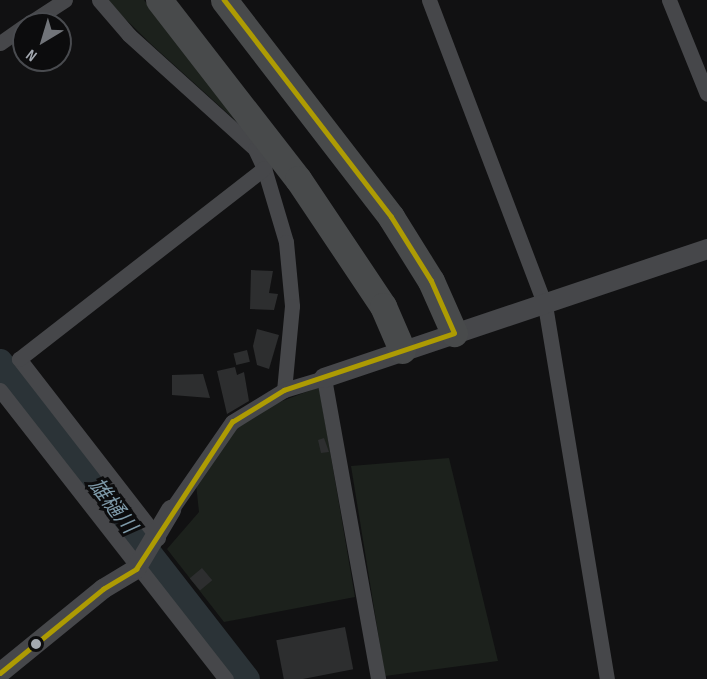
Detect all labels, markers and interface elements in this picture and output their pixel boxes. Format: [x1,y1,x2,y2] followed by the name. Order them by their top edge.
[12,12,72,72] north arrow
[23,45,41,65] text: N
[83,473,141,539] water label: 雄樋川
[30,638,42,650] unlabelled marker

